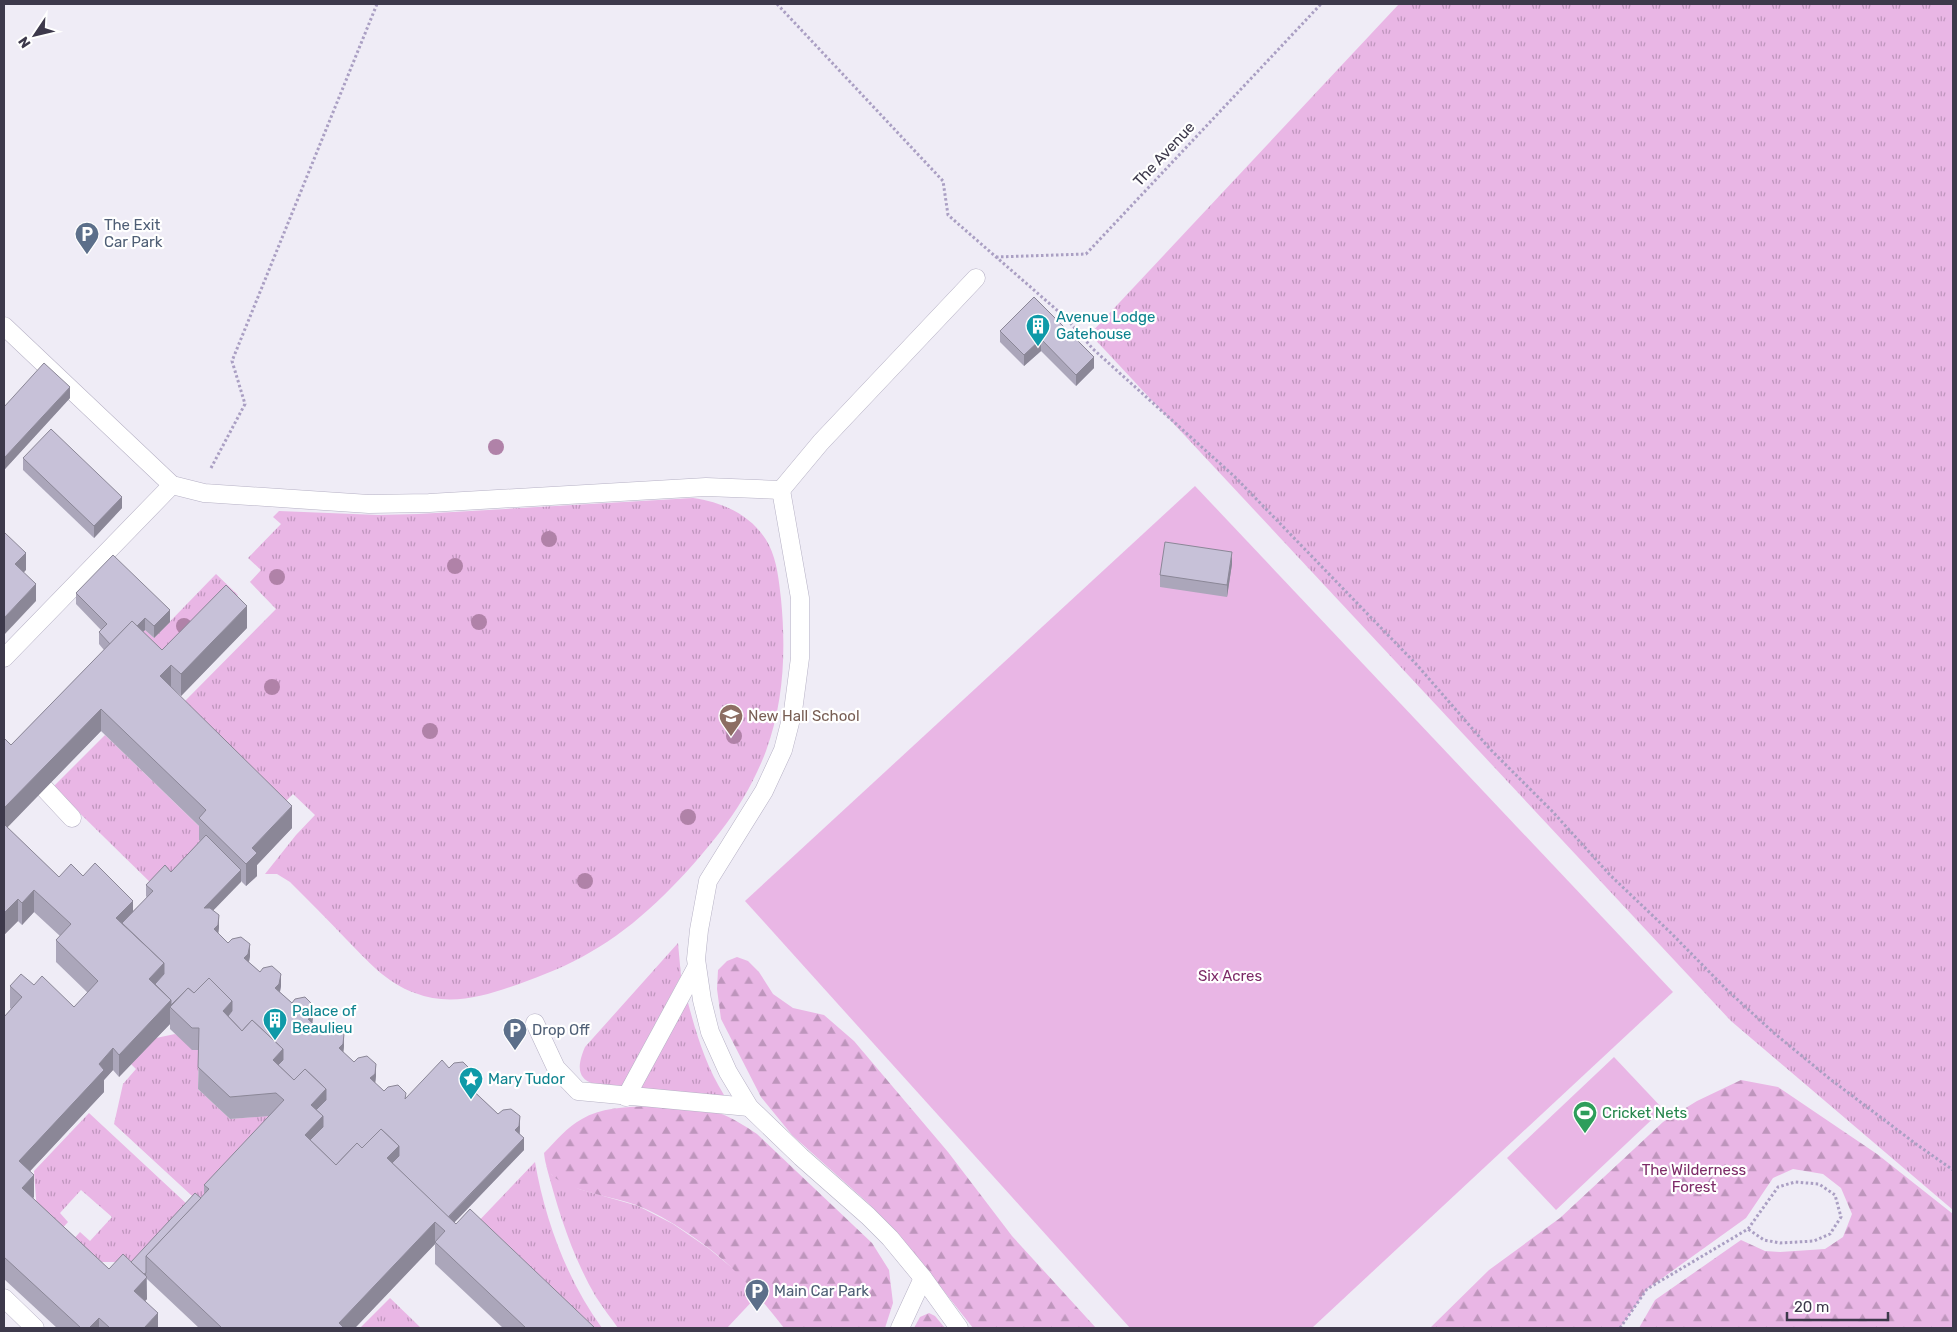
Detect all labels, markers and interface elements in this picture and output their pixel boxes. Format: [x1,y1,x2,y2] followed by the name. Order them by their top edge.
[10,10,60,60] north arrow
[15,33,35,51] text: N
[1130,118,1198,190] street label: The Avenue
[104,216,163,251] place label: The Exit Car Park
[74,221,100,255] parking icon: The Exit Car Park
[1056,308,1155,343] place label: Avenue Lodge Gatehouse
[1025,313,1051,347] building icon: Avenue Lodge Gatehouse
[718,703,744,737] school or university icon: New Hall School
[748,707,860,725] place label: New Hall School
[1198,967,1262,985] park label: Six Acres
[292,1002,357,1037] place label: Palace of Beaulieu
[262,1007,288,1041] building icon: Palace of Beaulieu
[502,1017,528,1051] parking icon: Drop Off
[532,1021,590,1039] place label: Drop Off
[458,1066,484,1100] place icon: Mary Tudor
[488,1070,565,1088] place label: Mary Tudor
[1572,1100,1598,1134] sports icon: Cricket Nets
[1602,1104,1688,1122] place label: Cricket Nets
[1642,1161,1747,1196] park label: The Wilderness Forest
[744,1278,770,1312] parking icon: Main Car Park
[774,1282,869,1300] place label: Main Car Park
[1787,1290,1888,1322] scale bar
[1794,1298,1829,1316] text: 20 m

